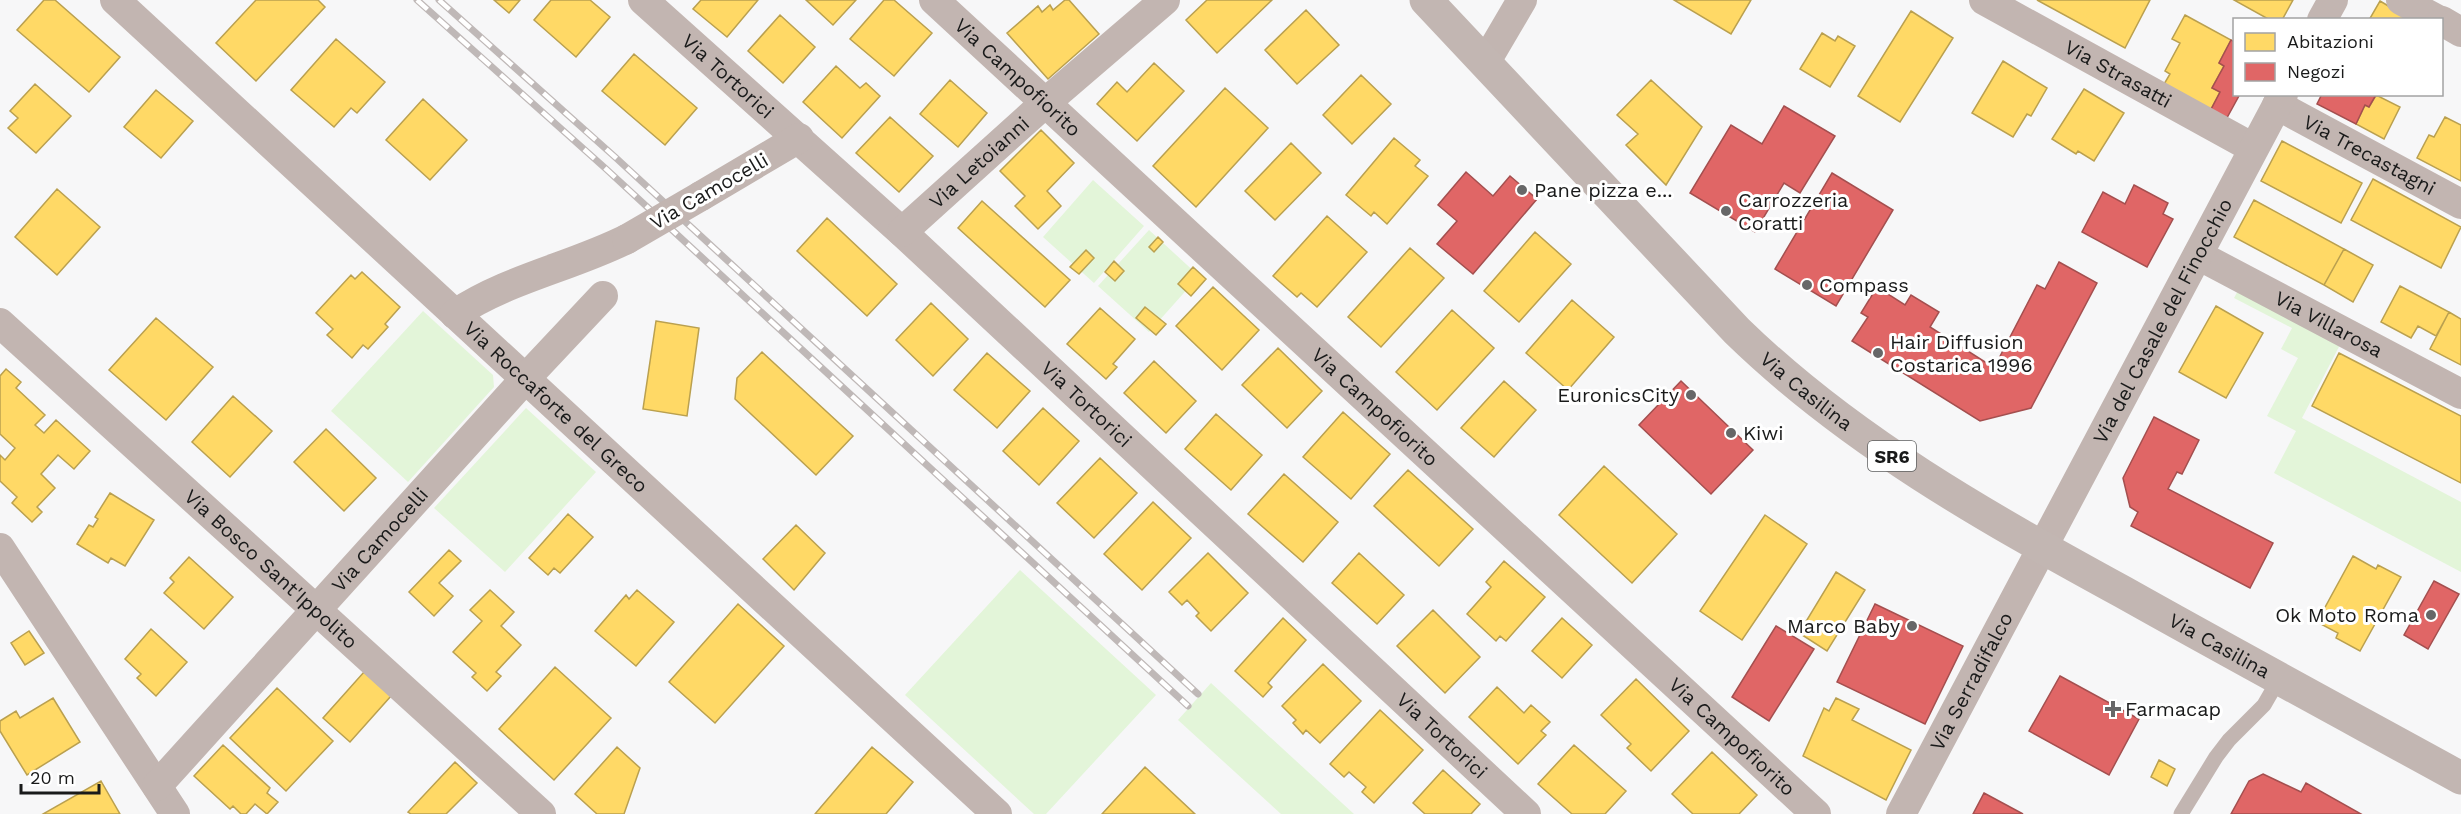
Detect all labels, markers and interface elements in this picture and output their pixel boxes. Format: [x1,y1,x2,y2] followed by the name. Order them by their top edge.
[950,13,1086,142] street label: Via Campofiorito
[2233,18,2443,96] legend
[677,29,779,123] street label: Via Tortorici
[2287,31,2374,52] text: Abitazioni
[2060,35,2176,113] street label: Via Strasatti
[2287,61,2345,82] text: Negozi
[2299,109,2440,200] street label: Via Trecastagni
[924,111,1034,213] street label: Via Letoianni
[646,148,772,234] street label: Via Camocelli
[1534,178,1673,202] place label: Pane pizza e...
[1515,183,1529,197] marker: Pane pizza e...
[1738,188,1848,235] place label: Carrozzeria Coratti
[2088,194,2237,448] street label: Via del Casale del Finocchio
[1719,204,1733,218] marker: Carrozzeria Coratti
[1819,273,1909,297] place label: Compass
[1800,278,1814,292] marker: Compass
[2271,286,2387,363] street label: Via Villarosa
[459,316,653,498] street label: Via Roccaforte del Greco
[1890,330,2033,377] place label: Hair Diffusion Costarica 1996
[1307,343,1443,471] street label: Via Campofiorito
[1871,346,1885,360] marker: Hair Diffusion Costarica 1996
[1755,347,1857,436] street label: Via Casilina
[1036,356,1137,452] street label: Via Tortorici
[1557,383,1680,407] place label: EuronicsCity
[1684,388,1698,402] marker: EuronicsCity
[1743,421,1783,445] place label: Kiwi
[1724,426,1738,440] marker: Kiwi
[1868,441,1916,471] road number: SR6
[326,483,433,597] street label: Via Camocelli
[179,484,363,654] street label: Via Bosco Sant'Ippolito
[2275,603,2419,627] place label: Ok Moto Roma
[1925,608,2018,755] street label: Via Serradifalco
[2165,608,2274,683] street label: Via Casilina
[2424,608,2438,622] marker: Ok Moto Roma
[1787,614,1901,638] place label: Marco Baby
[1905,619,1919,633] marker: Marco Baby
[1664,672,1800,801] street label: Via Campofiorito
[1392,687,1492,784] street label: Via Tortorici
[2125,697,2221,721] place label: Farmacap
[2106,702,2120,716] marker: Farmacap
[21,757,99,795] scale bar
[30,767,75,788] text: 20 m

